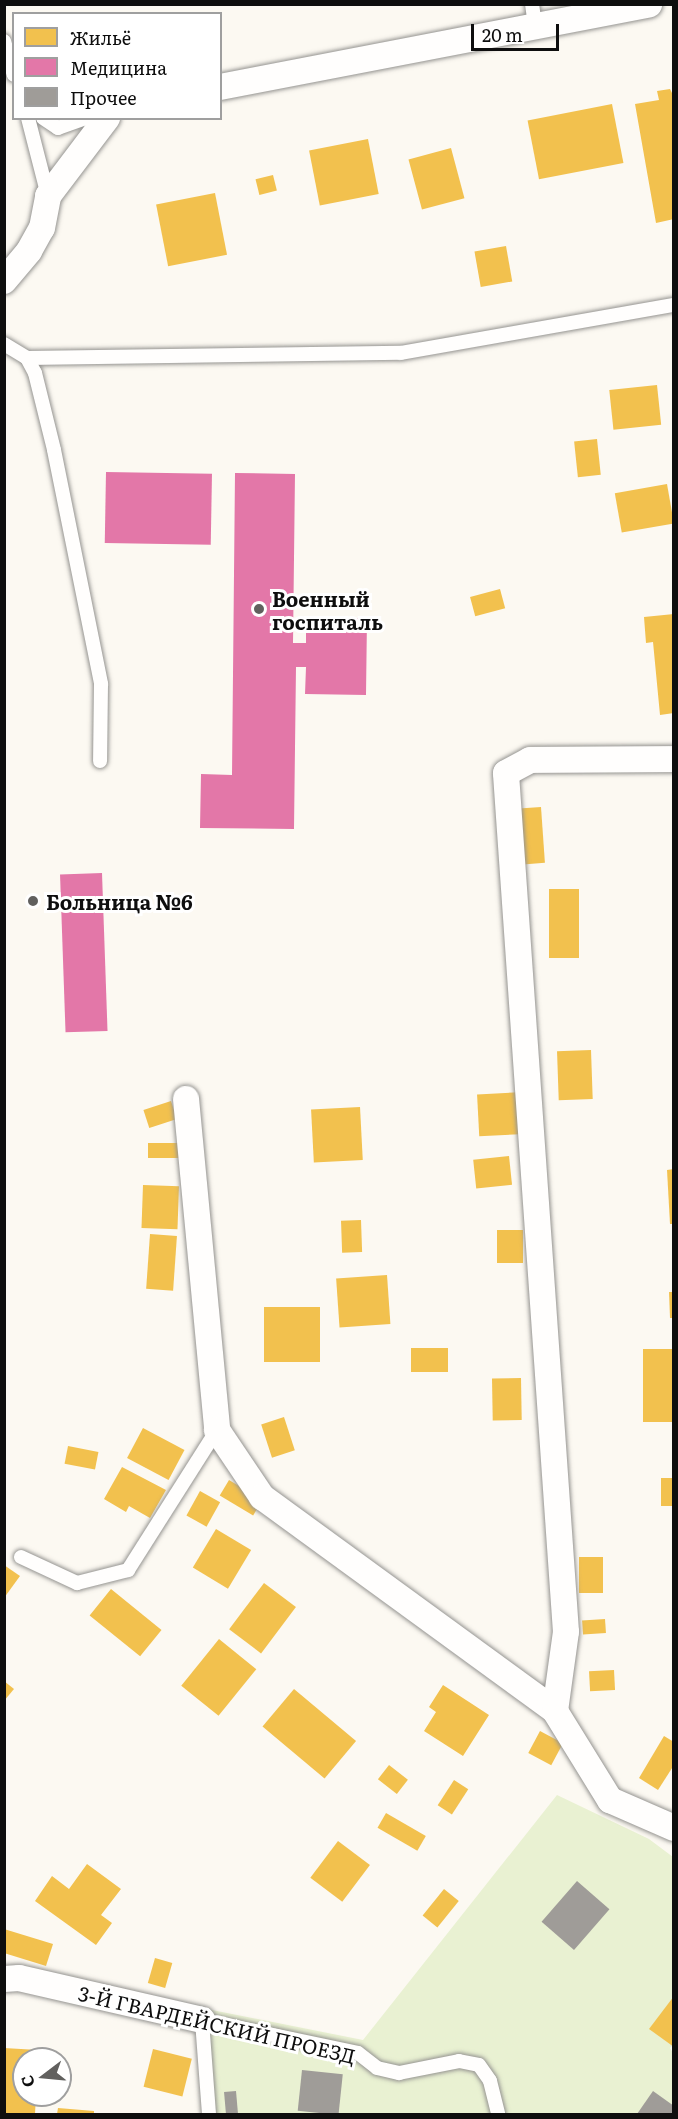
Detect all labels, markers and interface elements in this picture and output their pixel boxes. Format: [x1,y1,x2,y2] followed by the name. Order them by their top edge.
[12,12,222,120] legend
[474,12,562,50] scale bar
[482,21,523,48] text: 20 m
[70,24,131,51] text: Жильё
[70,54,167,81] text: Медицина
[70,84,137,111] text: Прочее
[272,586,383,633] place label: Военный госпиталь
[250,600,268,618] marker: Военный госпиталь
[46,889,193,913] place label: Больница №6
[24,892,42,910] marker: Больница №6
[76,1980,358,2068] street label: 3-Й ГВАРДЕЙСКИЙ ПРОЕЗД
[12,2047,72,2107] north arrow
[14,2073,40,2090] text: С

